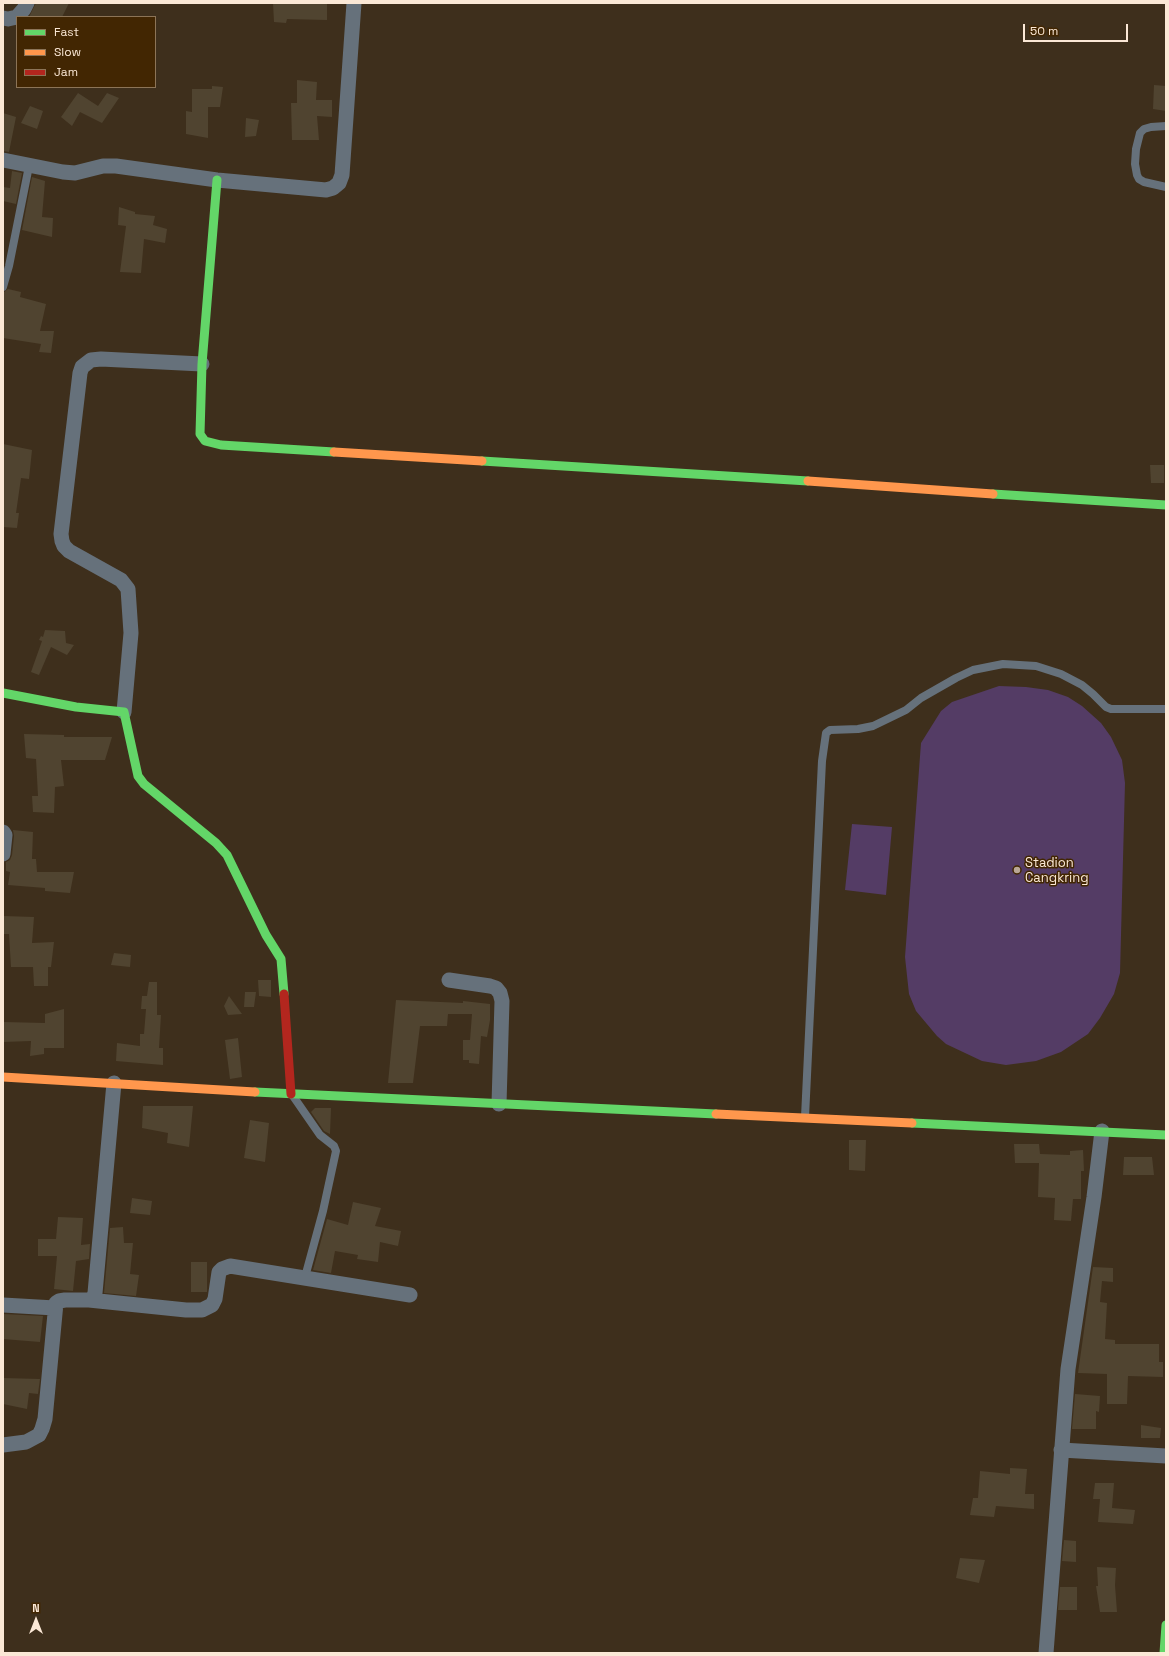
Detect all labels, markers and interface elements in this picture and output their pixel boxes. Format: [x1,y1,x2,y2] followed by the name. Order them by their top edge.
[16,16,156,88] legend
[1025,16,1130,42] scale bar
[1030,23,1058,39] text: 50 m
[54,24,79,40] text: Fast
[54,44,81,60] text: Slow
[54,64,78,80] text: Jam
[1025,855,1089,886] place label: Stadion Cangkring
[1012,865,1022,875] marker: Stadion Cangkring
[16,1600,56,1640] north arrow
[32,1601,40,1615] text: N

